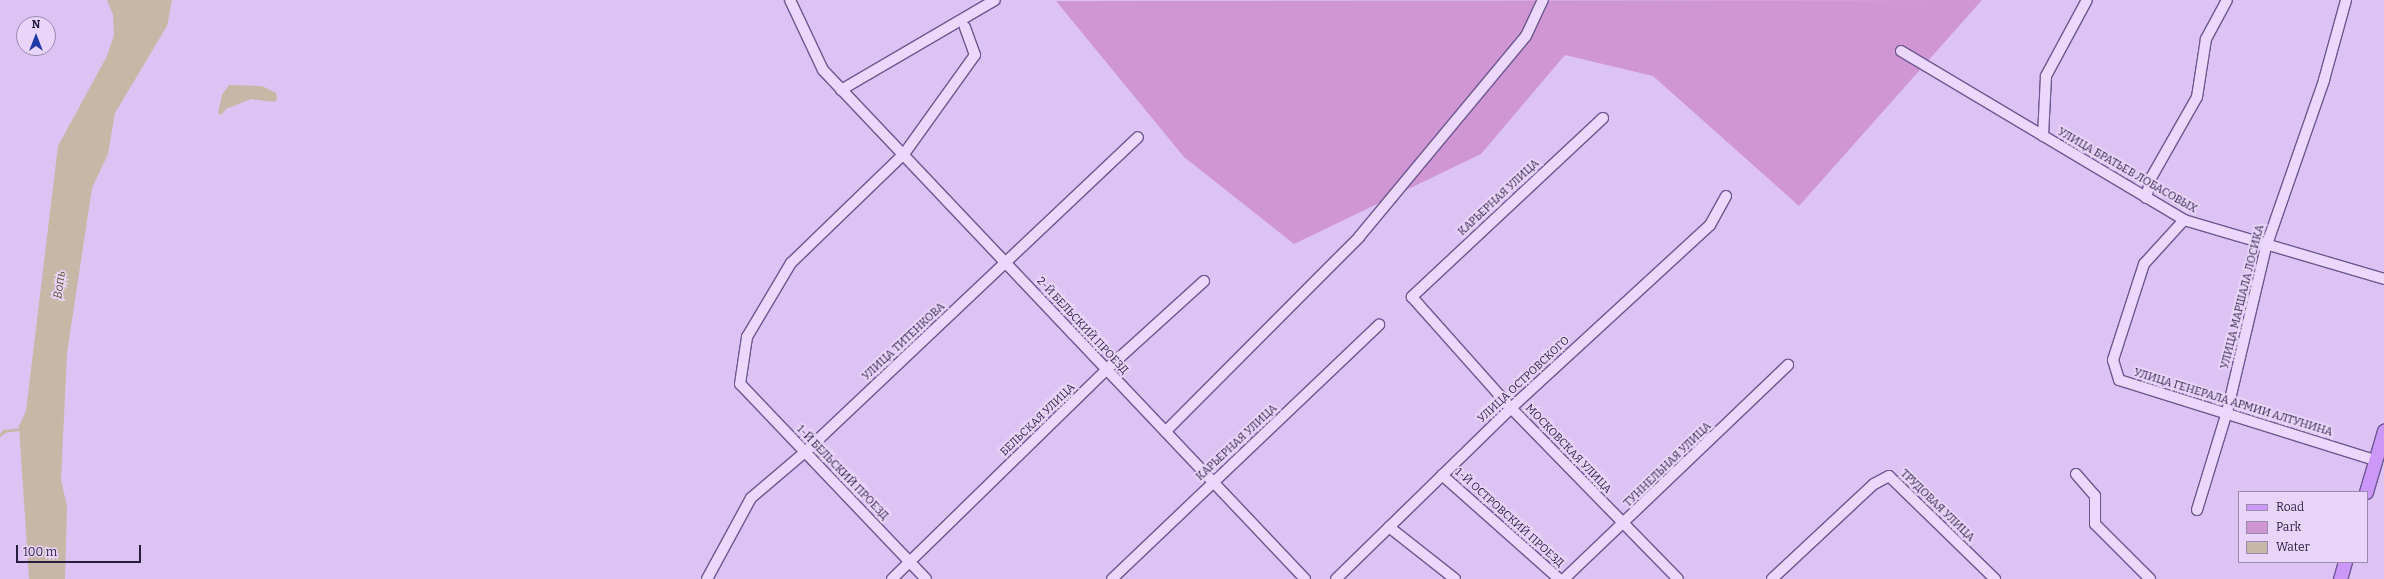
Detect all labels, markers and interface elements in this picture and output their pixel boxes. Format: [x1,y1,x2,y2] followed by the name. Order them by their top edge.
[16,16,56,56] north arrow
[32,18,40,31] text: N
[2055,126,2199,216] street label: УЛИЦА БРАТЬЕВ ЛОБАСОВЫХ
[1456,157,1542,239] street label: КАРЬЕРНАЯ УЛИЦА
[2219,223,2267,371] street label: УЛИЦА МАРШАЛА ЛОСИКА
[51,270,69,300] water label: Вопь
[1034,275,1130,377] street label: 2-Й БЕЛЬСКИЙ ПРОЕЗД
[860,300,948,384] street label: УЛИЦА ТИТЕНКОВА
[1475,334,1573,426] street label: УЛИЦА ОСТРОВСКОГО
[2132,366,2334,440] street label: УЛИЦА ГЕНЕРАЛА АРМИИ АЛТУНИНА
[998,381,1078,459] street label: БЕЛЬСКАЯ УЛИЦА
[1194,402,1280,484] street label: КАРЬЕРНАЯ УЛИЦА
[1522,402,1614,496] street label: МОСКОВСКАЯ УЛИЦА
[1622,420,1714,510] street label: ТУННЕЛЬНАЯ УЛИЦА
[793,423,891,523] street label: 1-Й БЕЛЬСКИЙ ПРОЕЗД
[1452,466,1566,570] street label: 1-Й ОСТРОВСКИЙ ПРОЕЗД
[1897,467,1977,545] street label: ТРУДОВАЯ УЛИЦА
[2238,491,2368,563] legend
[2276,500,2304,514] text: Road
[2276,520,2301,534] text: Park
[18,537,143,563] scale bar
[2276,540,2310,554] text: Water
[23,545,57,559] text: 100 m

